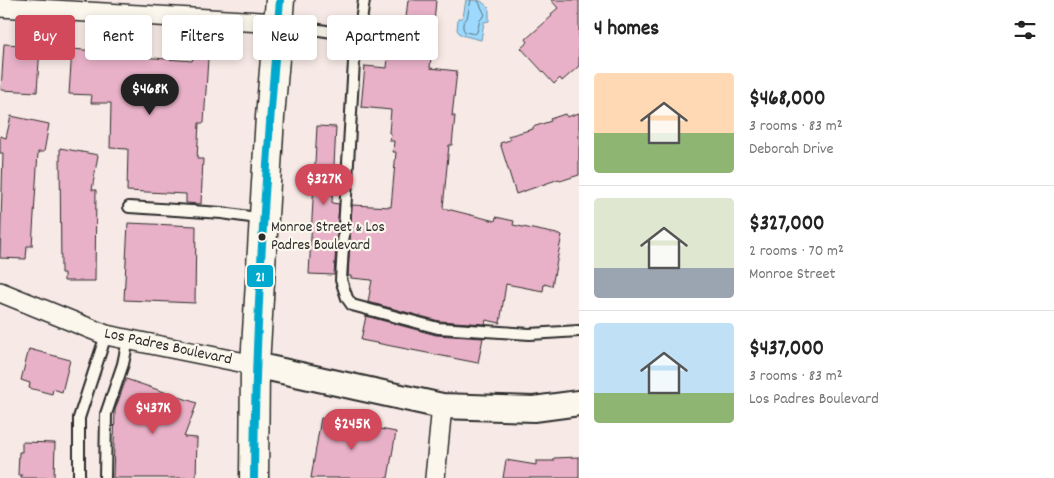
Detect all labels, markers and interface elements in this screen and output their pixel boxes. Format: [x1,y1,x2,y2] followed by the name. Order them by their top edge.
[15,15,75,60] chip: Buy
[85,15,152,60] chip: Rent
[162,15,243,60] chip: Filters
[253,15,317,60] chip: New
[327,15,438,60] chip: Apartment
[594,15,659,45] text: 4 homes
[1011,16,1039,44] icon: filters
[115,74,185,116] pin: $468K
[132,78,168,101] text: $468K
[749,85,825,115] text: $468,000
[634,93,694,153] icon: home
[749,115,843,138] text: 3 rooms · 83 m²
[749,138,834,161] text: Deborah Drive
[289,164,359,206] pin: $327K
[306,168,342,191] text: $327K
[749,210,825,240] text: $327,000
[271,217,385,257] place label: Monroe Street & Los Padres Boulevard
[634,218,694,278] icon: home
[257,232,267,242] marker: Monroe Street & Los Padres Boulevard
[749,240,844,263] text: 2 rooms · 70 m²
[749,263,836,286] text: Monroe Street
[246,264,274,288] line badge: 21
[255,268,265,288] text: 21
[102,322,234,372] street label: Los Padres Boulevard
[749,335,824,365] text: $437,000
[634,343,694,403] icon: home
[749,365,843,388] text: 3 rooms · 83 m²
[749,388,879,411] text: Los Padres Boulevard
[118,392,188,435] pin: $437K
[135,397,171,420] text: $437K
[317,408,387,451] pin: $245K
[334,413,370,436] text: $245K

